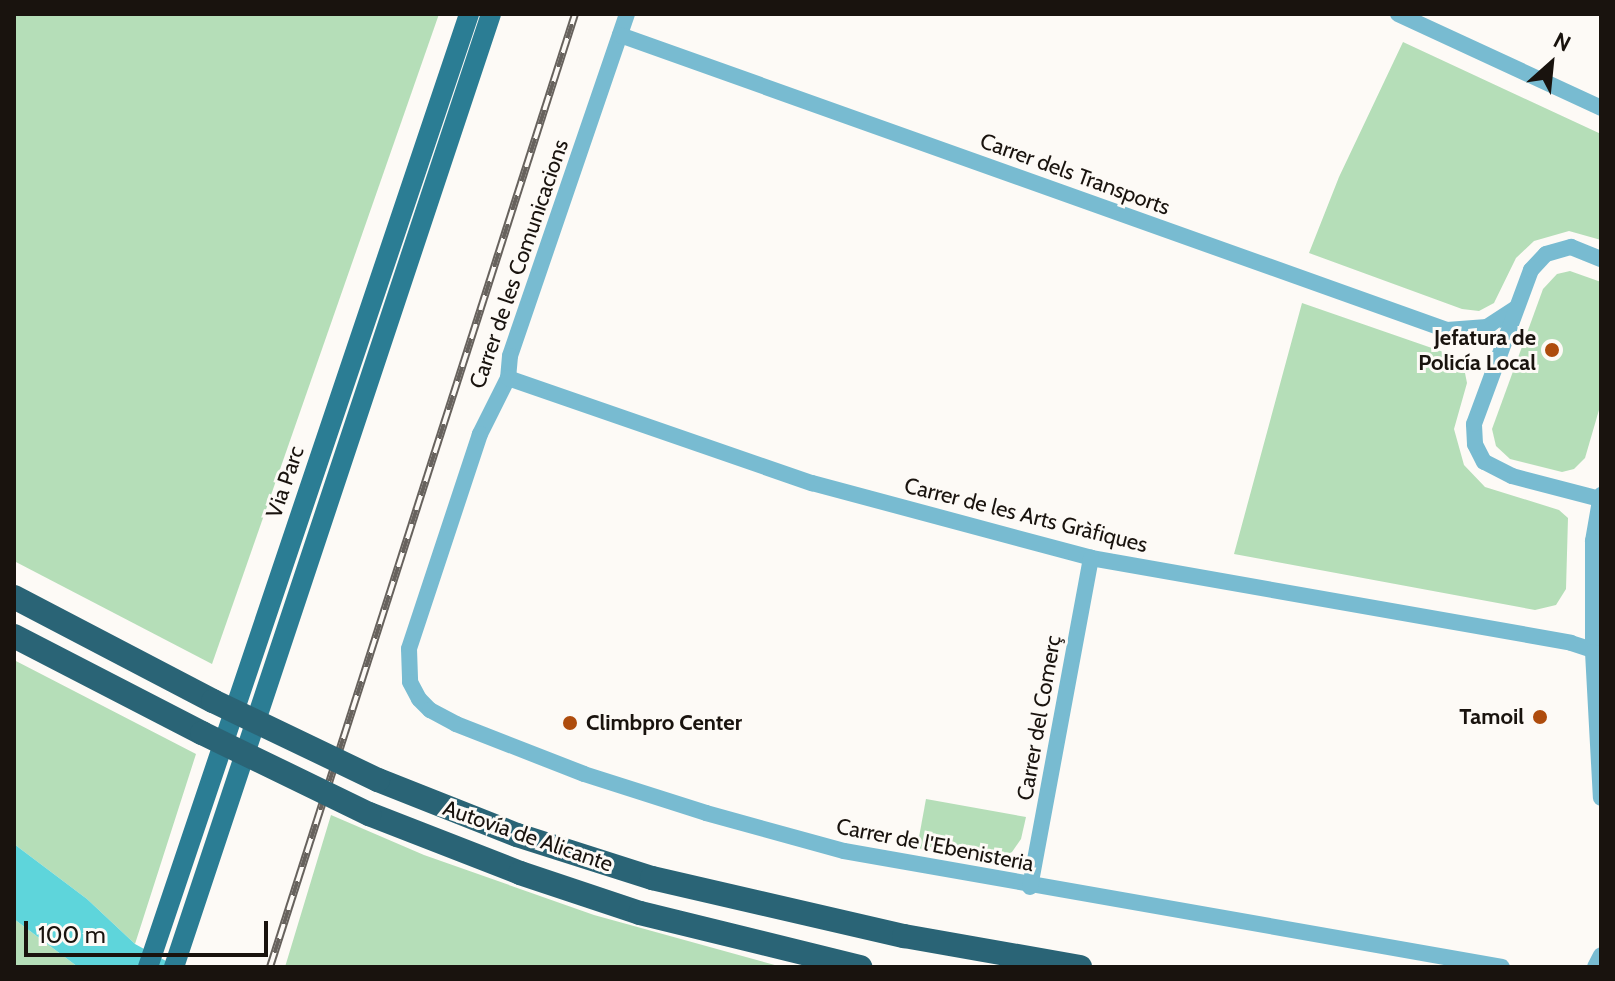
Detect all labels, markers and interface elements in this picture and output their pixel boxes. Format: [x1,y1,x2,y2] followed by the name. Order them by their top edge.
[1511,24,1591,104] north arrow
[1549,27,1575,58] text: N
[977,127,1173,221] street label: Carrer dels Transports
[464,136,574,392] street label: Carrer de les Comunicacions
[1418,324,1536,376] place label: Jefatura de Policía Local
[1543,341,1561,359] marker: Jefatura de Policía Local
[260,443,310,521] street label: Via Parc
[902,472,1150,558] street label: Carrer de les Arts Gràfiques
[1011,633,1067,803] street label: Carrer del Comerç
[1459,704,1524,730] place label: Tamoil
[1531,708,1549,726] marker: Tamoil
[586,710,742,736] place label: Climbpro Center
[561,714,579,732] marker: Climbpro Center
[440,795,616,877] street label: Autovía de Alicante
[834,813,1036,877] street label: Carrer de l'Ebenisteria
[28,905,272,955] scale bar
[38,920,106,949] text: 100 m

